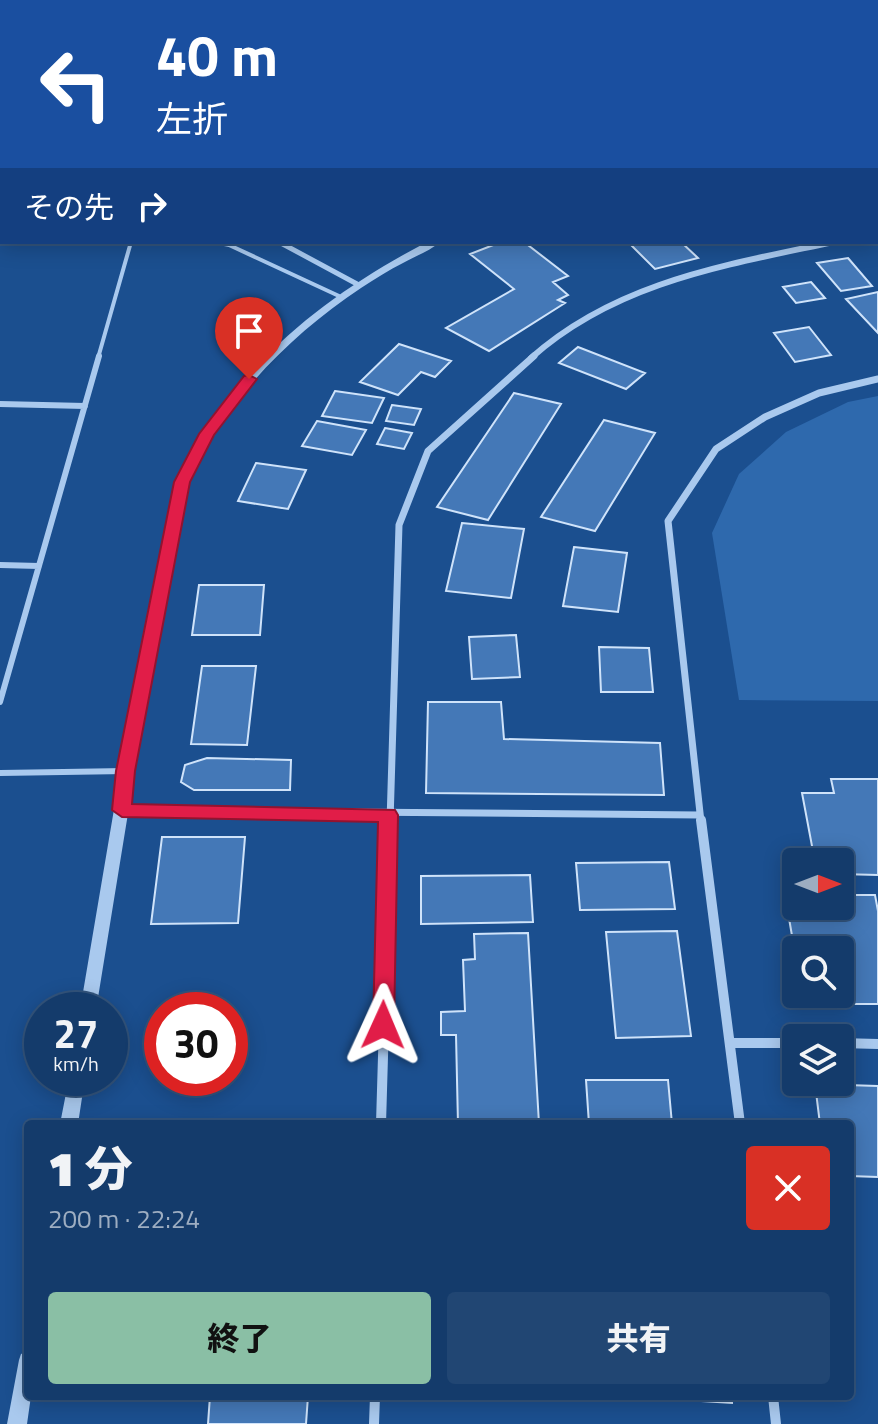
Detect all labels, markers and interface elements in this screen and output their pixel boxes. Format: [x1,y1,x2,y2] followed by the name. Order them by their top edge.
[156,13,278,98] text: 40 m
[24,32,128,136] icon: left
[156,91,228,146] text: 左折
[24,184,114,230] text: その先
[130,184,174,228] icon: right
[215,297,283,379] pin
[227,309,271,353] icon: arrive
[782,848,854,920] north arrow
[782,848,854,1096] map controls
[782,936,854,1008] button: search
[341,983,425,1067] position arrow
[144,992,248,1096] speed limit sign: 30
[54,1003,98,1064] text: 27
[782,1024,854,1096] button: layers
[53,1048,99,1079] text: km/h
[48,1132,133,1205] text: 1 分
[746,1146,830,1230] button: close
[48,1199,200,1238] text: 200 m · 22:24
[48,1292,431,1384] button: 終了
[447,1292,830,1384] button: 共有

